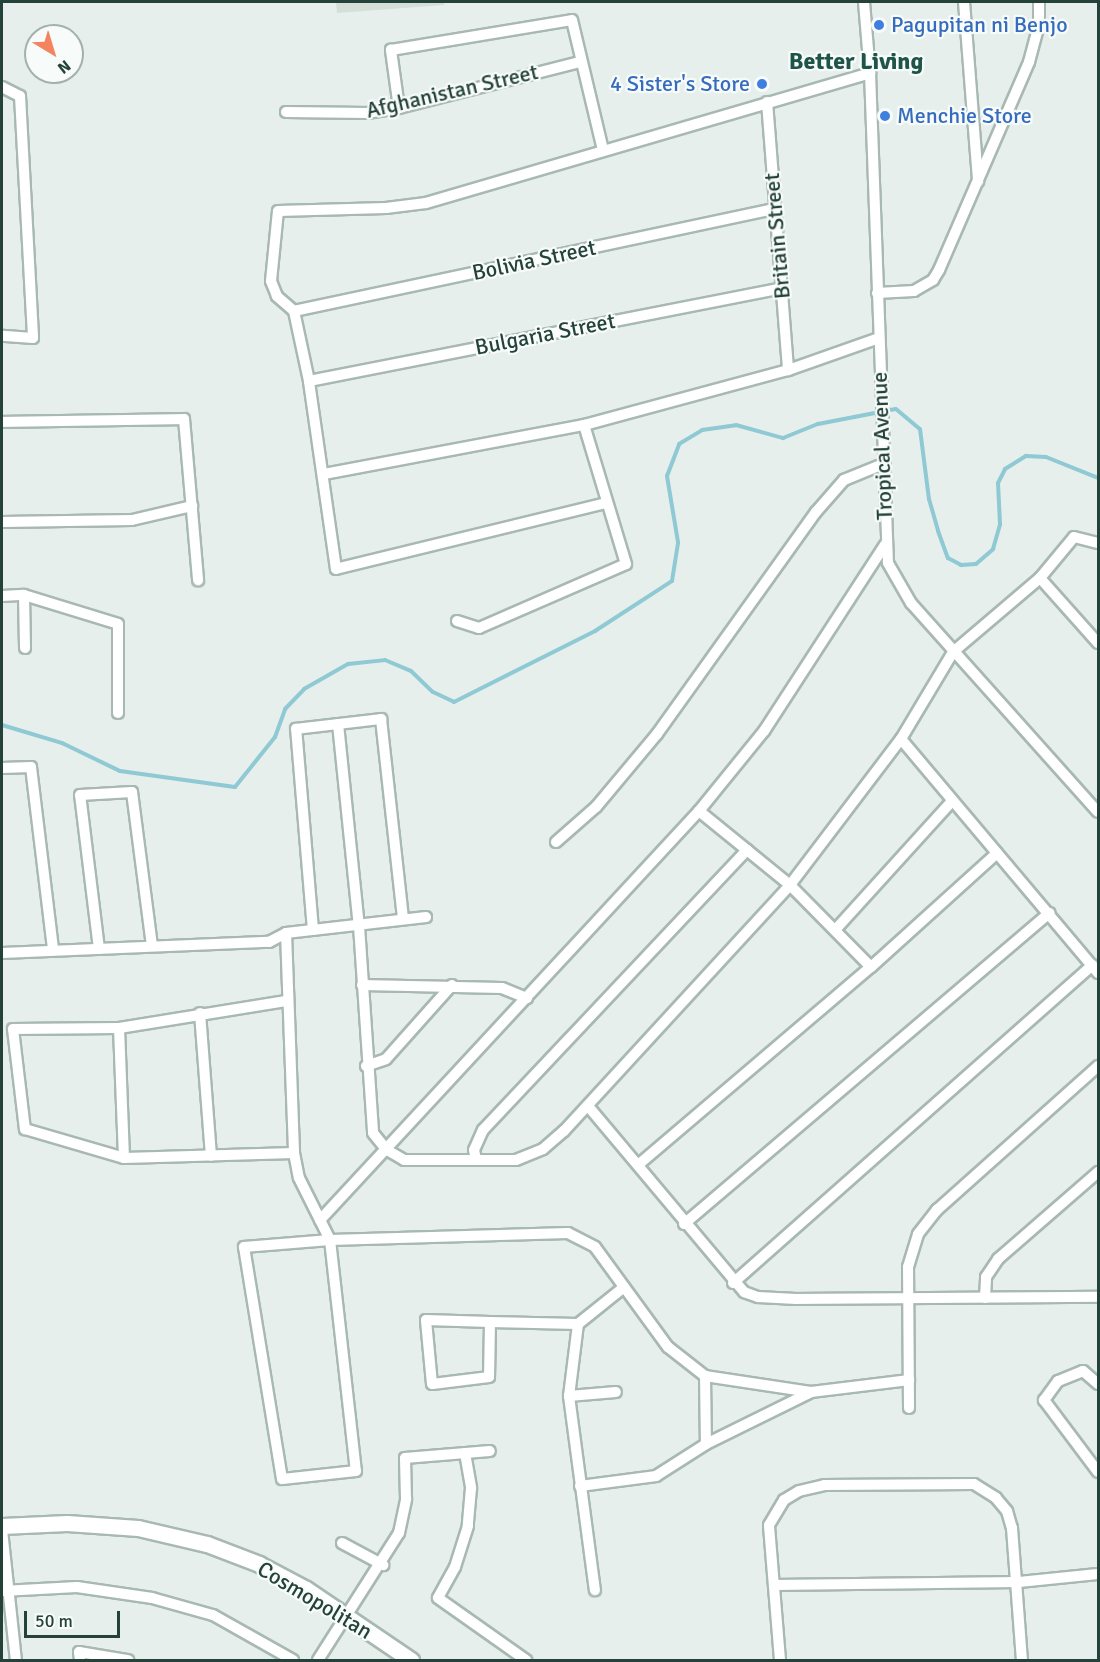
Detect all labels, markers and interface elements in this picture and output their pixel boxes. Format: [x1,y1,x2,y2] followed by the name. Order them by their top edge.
[891,12,1068,38] place label: Pagupitan ni Benjo
[872,18,886,32] marker: Pagupitan ni Benjo
[24,24,84,84] north arrow
[789,48,923,76] district label: Better Living
[53,55,74,78] text: N
[363,58,541,124] street label: Afghanistan Street
[610,71,750,97] place label: 4 Sister's Store
[755,77,769,91] marker: 4 Sister's Store
[897,103,1032,129] place label: Menchie Store
[878,109,892,123] marker: Menchie Store
[758,172,796,300] street label: Britain Street
[470,234,598,286] street label: Bolivia Street
[473,307,617,361] street label: Bulgaria Street
[866,372,898,520] street label: Tropical Avenue
[253,1555,377,1645] street label: Cosmopolitan
[27,1599,123,1637] scale bar
[35,1610,73,1632] text: 50 m

